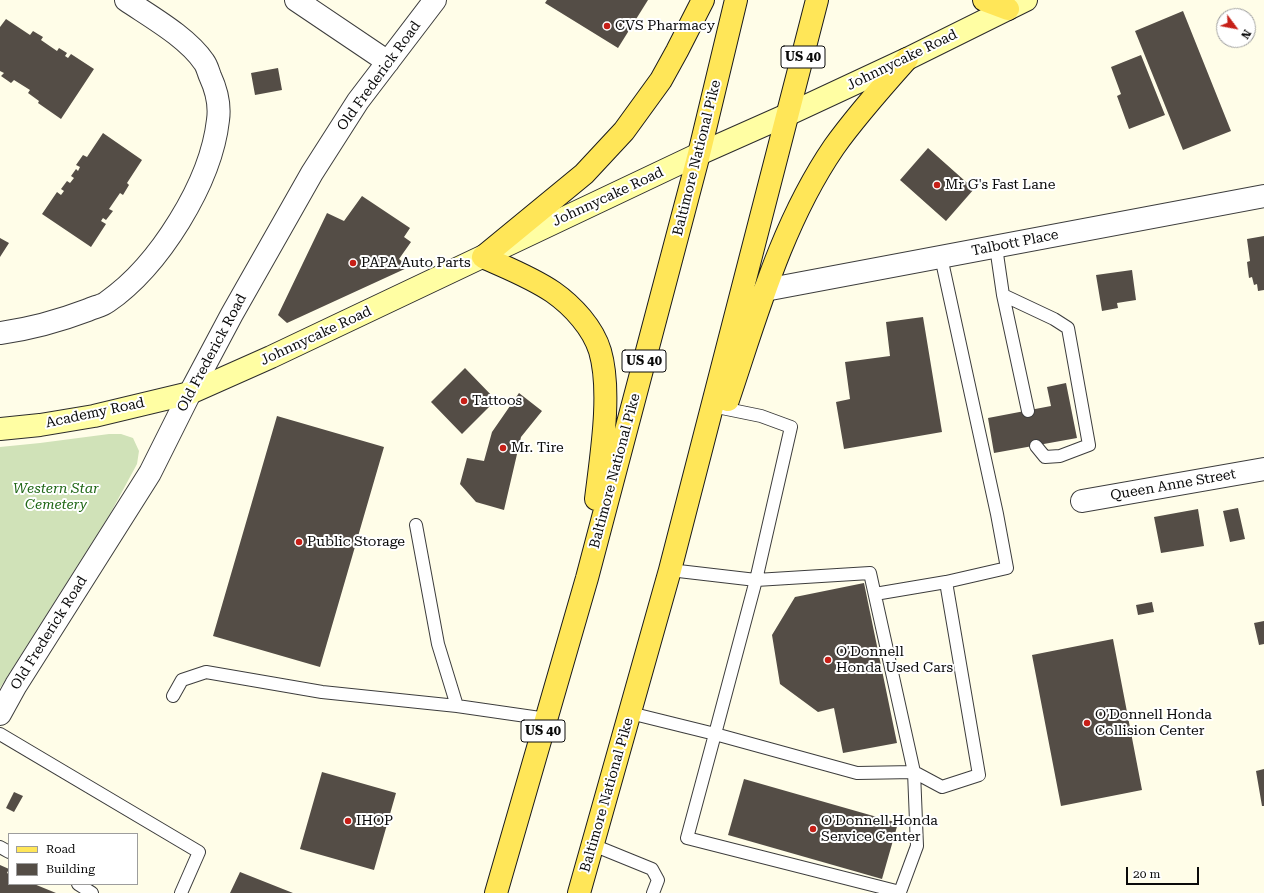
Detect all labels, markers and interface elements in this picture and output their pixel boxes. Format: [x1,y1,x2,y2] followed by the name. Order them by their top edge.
[1216,8,1256,48] north arrow
[334,18,424,134] street label: Old Frederick Road
[615,18,715,34] place label: CVS Pharmacy
[602,21,612,31] marker: CVS Pharmacy
[844,26,960,94] street label: Johnnycake Road
[1238,27,1254,41] text: N
[781,46,825,68] road number: US 40
[670,78,724,238] street label: Baltimore National Pike
[550,164,666,230] street label: Johnnycake Road
[945,177,1055,193] place label: Mr G's Fast Lane
[932,180,942,190] marker: Mr G's Fast Lane
[970,226,1060,260] street label: Talbott Place
[361,255,471,271] place label: PAPA Auto Parts
[348,258,358,268] marker: PAPA Auto Parts
[174,291,250,415] street label: Old Frederick Road
[258,303,374,369] street label: Johnnycake Road
[622,350,666,372] road number: US 40
[586,392,644,550] street label: Baltimore National Pike
[472,393,522,409] place label: Tattoos
[44,394,146,432] street label: Academy Road
[459,396,469,406] marker: Tattoos
[511,440,564,456] place label: Mr. Tire
[498,443,508,453] marker: Mr. Tire
[1109,466,1237,504] street label: Queen Anne Street
[13,481,99,514] park label: Western Star Cemetery
[307,534,405,550] place label: Public Storage
[294,537,304,547] marker: Public Storage
[7,573,91,693] street label: Old Frederick Road
[836,644,953,676] place label: O'Donnell Honda Used Cars
[823,655,833,665] marker: O'Donnell Honda Used Cars
[1095,707,1212,740] place label: O'Donnell Honda Collision Center
[577,716,637,874] street label: Baltimore National Pike
[1082,718,1092,728] marker: O'Donnell Honda Collision Center
[521,720,565,742] road number: US 40
[356,813,393,829] place label: IHOP
[821,813,938,846] place label: O'Donnell Honda Service Center
[343,816,353,826] marker: IHOP
[808,824,818,834] marker: O'Donnell Honda Service Center
[8,833,138,885] legend
[46,842,75,856] text: Road
[1128,859,1201,885] scale bar
[46,862,95,876] text: Building
[1133,867,1160,881] text: 20 m

